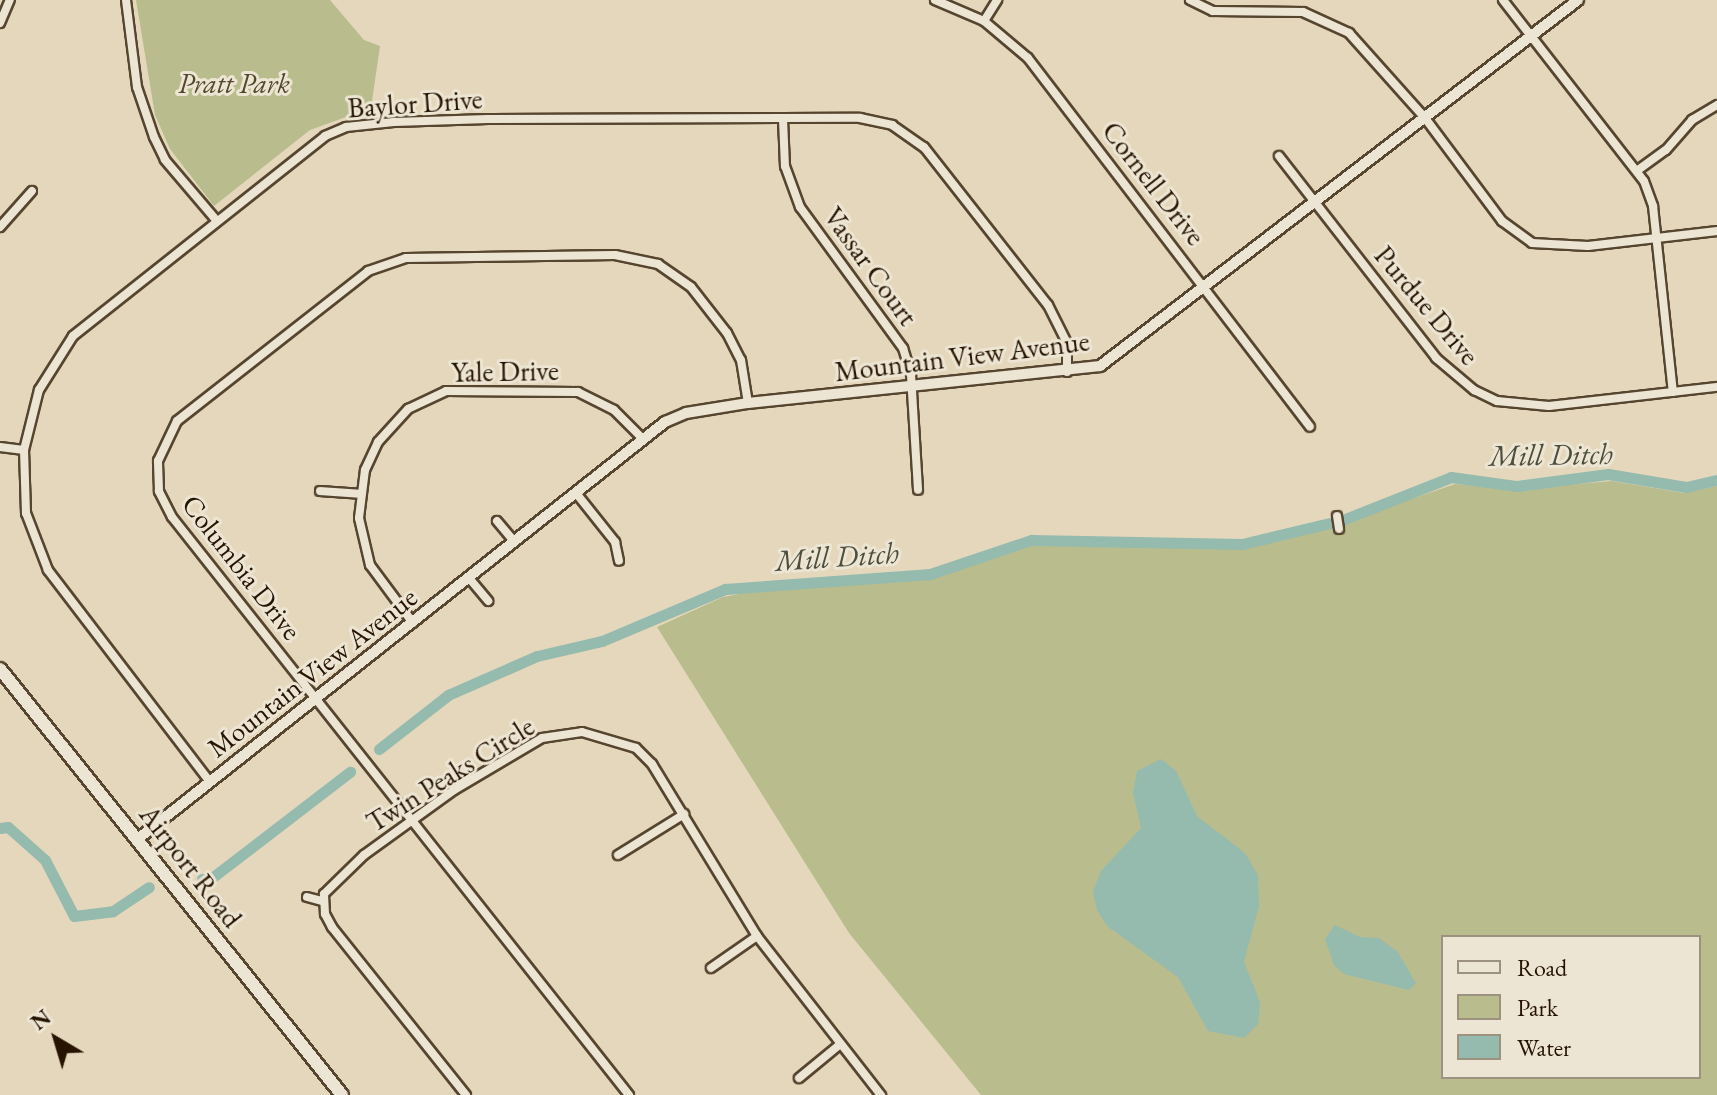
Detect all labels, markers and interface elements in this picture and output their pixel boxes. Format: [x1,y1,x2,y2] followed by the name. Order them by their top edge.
[178,66,290,100] park label: Pratt Park
[347,82,483,124] street label: Baylor Drive
[1095,114,1213,252] street label: Cornell Drive
[817,200,925,332] street label: Vassar Court
[1368,239,1486,371] street label: Purdue Drive
[833,324,1091,388] street label: Mountain View Avenue
[451,353,559,389] street label: Yale Drive
[1489,436,1613,474] water label: Mill Ditch
[175,488,309,646] street label: Columbia Drive
[774,535,900,579] water label: Mill Ditch
[201,580,423,764] street label: Mountain View Avenue
[360,709,540,839] street label: Twin Peaks Circle
[133,798,249,934] street label: Airport Road
[1441,935,1701,1079] legend
[1517,952,1567,983] text: Road
[1517,992,1558,1023] text: Park
[16,999,96,1079] north arrow
[25,1003,57,1037] text: N
[1517,1032,1571,1063] text: Water

